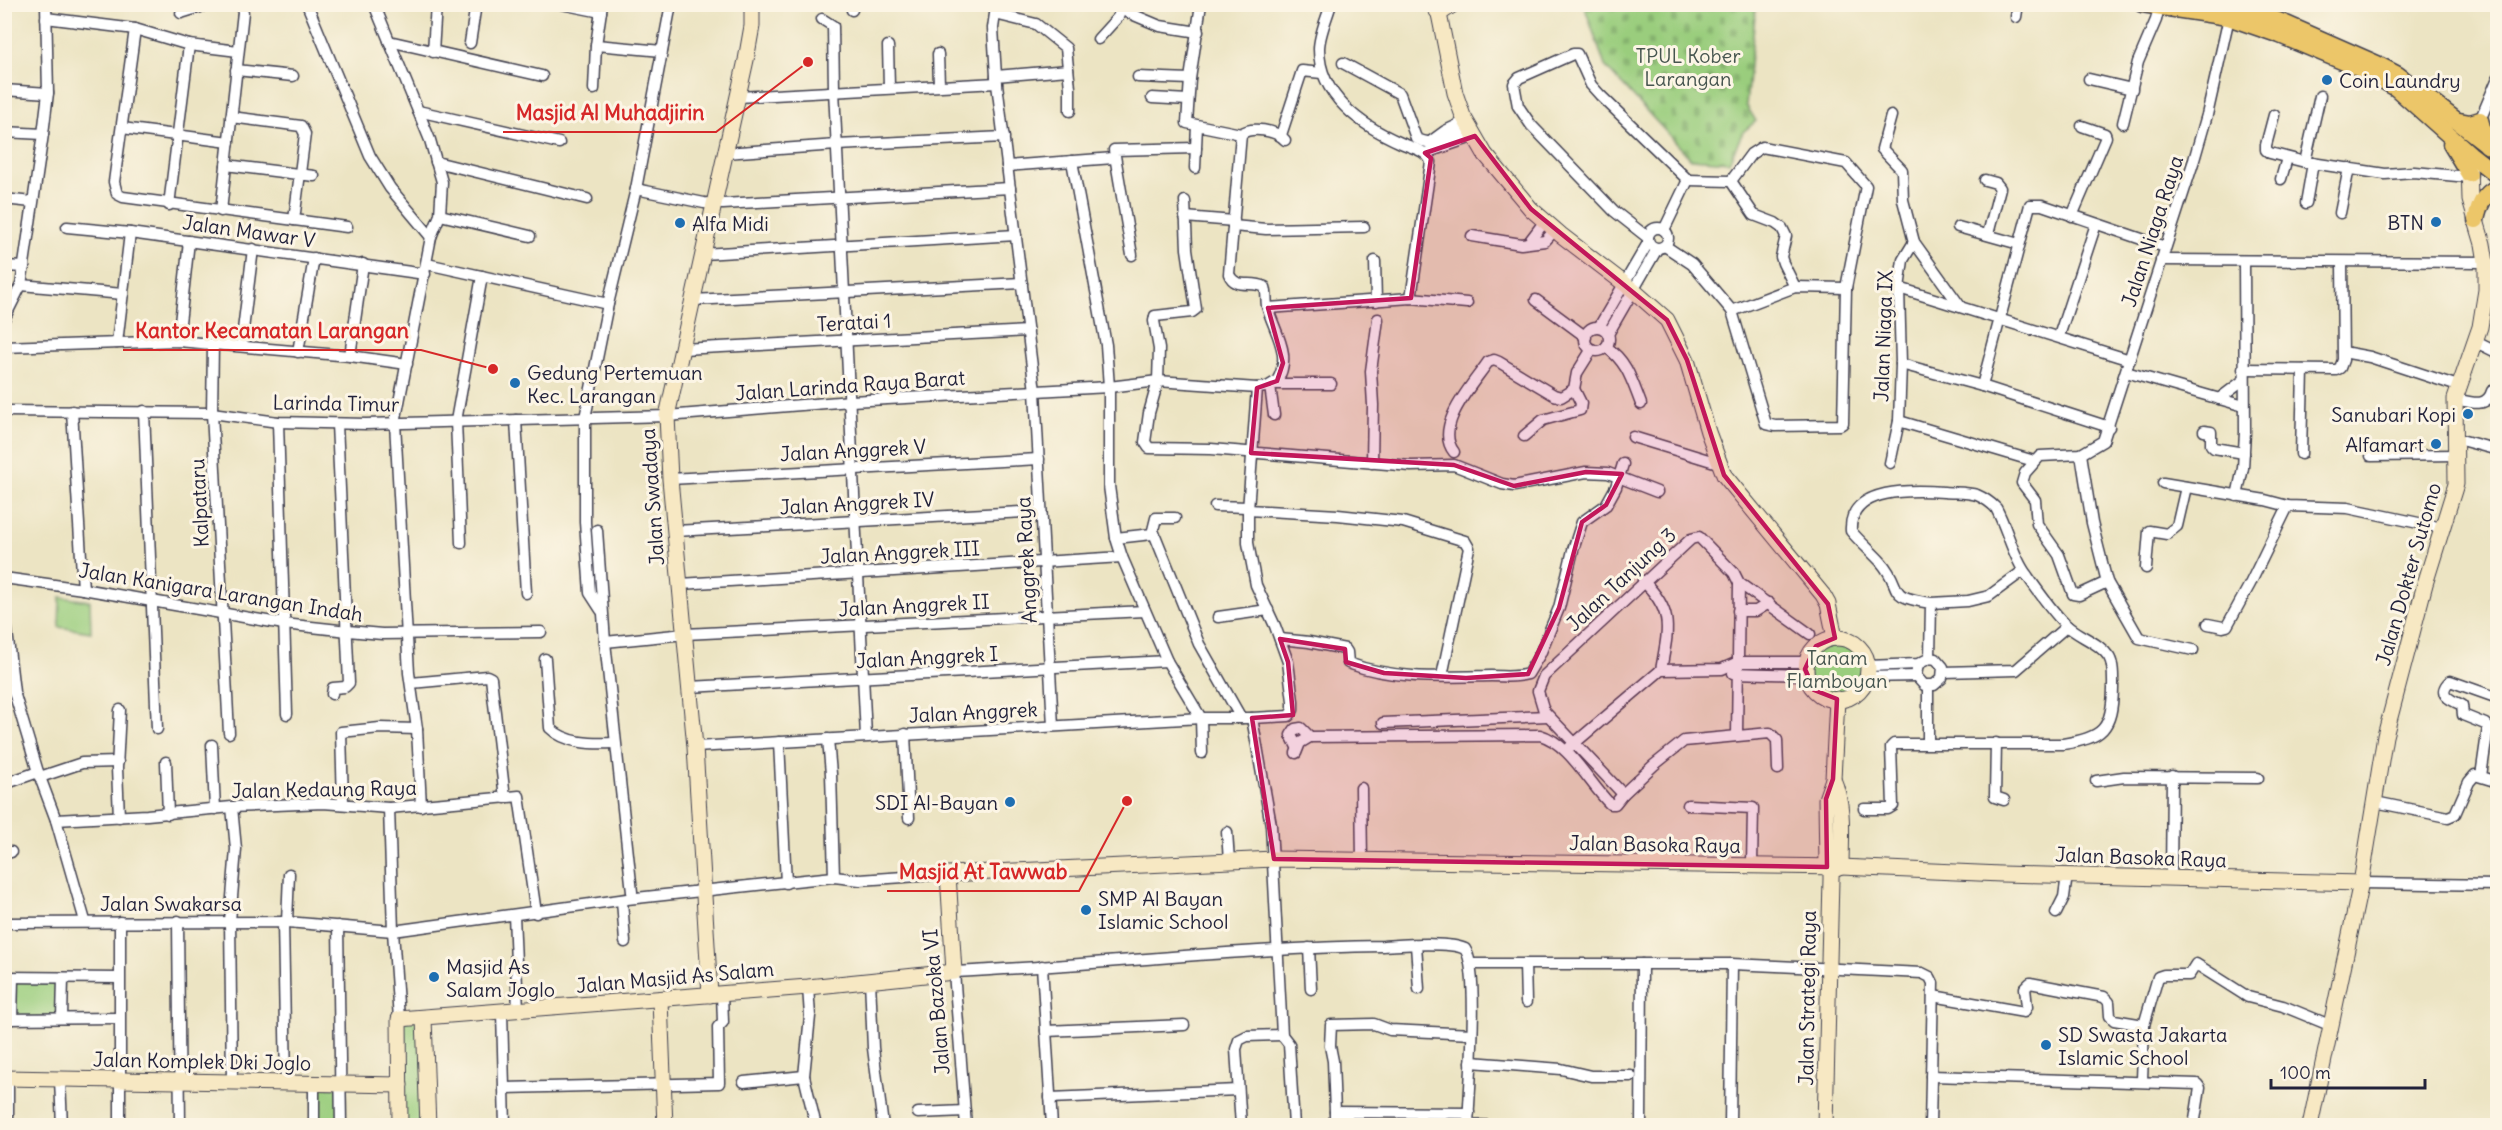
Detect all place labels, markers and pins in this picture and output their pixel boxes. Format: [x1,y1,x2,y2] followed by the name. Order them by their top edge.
[2339,68,2461,93] place label: Coin Laundry
[2320,73,2334,87] marker: Coin Laundry
[503,93,716,132] callout: Masjid Al Muhadjirin
[2387,210,2424,235] place label: BTN
[692,211,769,236] place label: Alfa Midi
[2429,215,2443,229] marker: BTN
[673,216,687,230] marker: Alfa Midi
[123,311,421,350] callout: Kantor Kecamatan Larangan
[527,360,703,408] place label: Gedung Pertemuan Kec. Larangan
[508,376,522,390] marker: Gedung Pertemuan Kec. Larangan
[2331,402,2456,427] place label: Sanubari Kopi
[2461,407,2475,421] marker: Sanubari Kopi
[2345,432,2424,457] place label: Alfamart
[2429,437,2443,451] marker: Alfamart
[875,790,998,815] place label: SDI Al-Bayan
[1003,795,1017,809] marker: SDI Al-Bayan
[887,852,1079,891] callout: Masjid At Tawwab
[1098,886,1228,934] place label: SMP Al Bayan Islamic School
[1079,903,1093,917] marker: SMP Al Bayan Islamic School
[446,954,555,1002] place label: Masjid As Salam Joglo
[427,970,441,984] marker: Masjid As Salam Joglo
[2058,1022,2227,1070] place label: SD Swasta Jakarta Islamic School
[2039,1038,2053,1052] marker: SD Swasta Jakarta Islamic School

